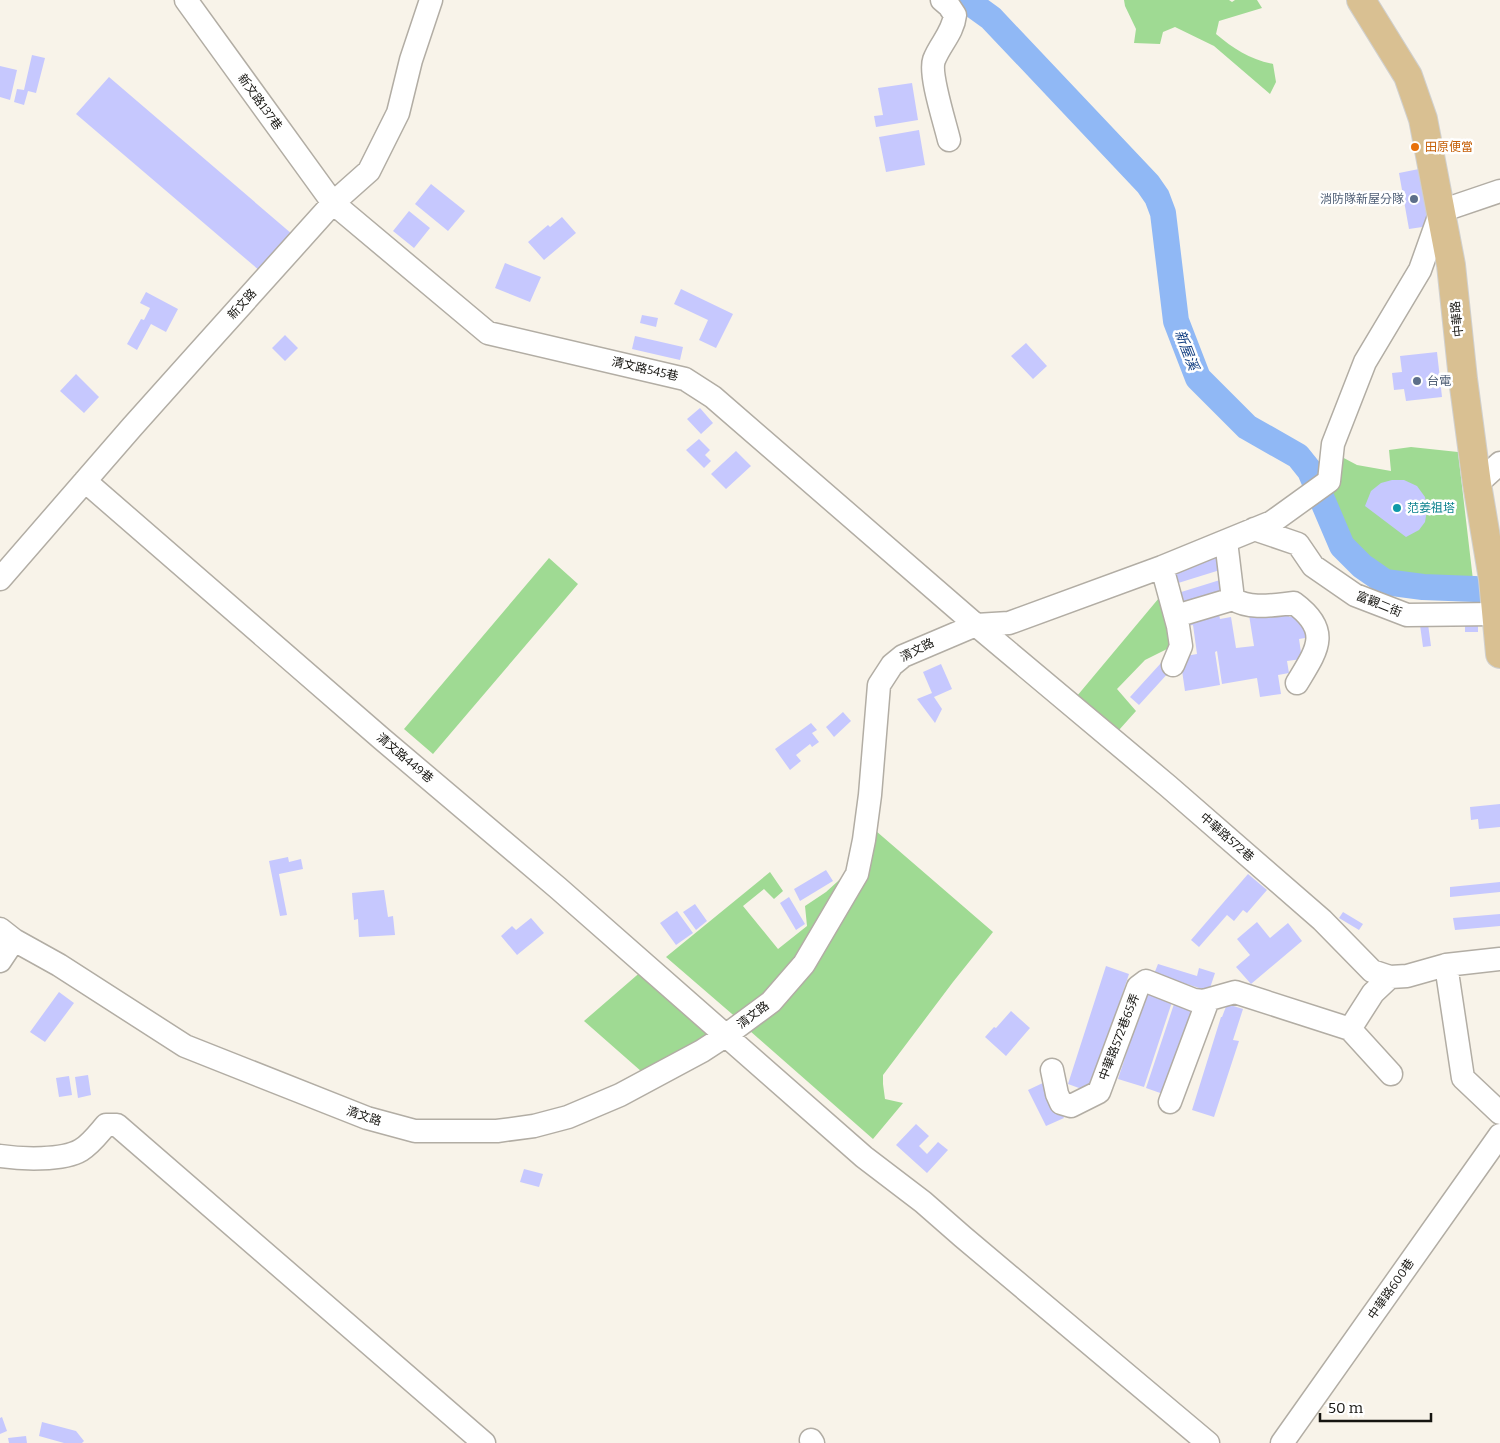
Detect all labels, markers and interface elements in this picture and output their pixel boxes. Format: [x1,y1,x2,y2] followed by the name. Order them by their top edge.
[235,71,285,133] street label: 新文路137巷
[1425,140,1473,154] place label: 田原便當
[1409,141,1421,153] marker: 田原便當
[1320,192,1404,206] place label: 消防隊新屋分隊
[1408,193,1420,205] marker: 消防隊新屋分隊
[225,286,259,322] street label: 新文路
[1448,300,1466,338] street label: 中華路
[1171,328,1203,375] water label: 新屋溪
[610,355,680,383] street label: 清文路545巷
[1427,374,1451,388] place label: 台電
[1411,375,1423,387] marker: 台電
[1407,501,1455,515] place label: 范姜祖塔
[1391,502,1403,514] marker: 范姜祖塔
[1354,589,1404,619] street label: 富觀二街
[898,636,936,664] street label: 清文路
[374,730,436,786] street label: 清文路449巷
[1197,810,1257,864] street label: 中華路572巷
[1096,992,1142,1082] street label: 中華路572巷65弄
[734,999,772,1031] street label: 清文路
[345,1104,383,1128] street label: 清文路
[1365,1256,1417,1322] street label: 中華路600巷
[1320,1390,1431,1422] scale bar
[1328,1399,1364,1417] text: 50 m

